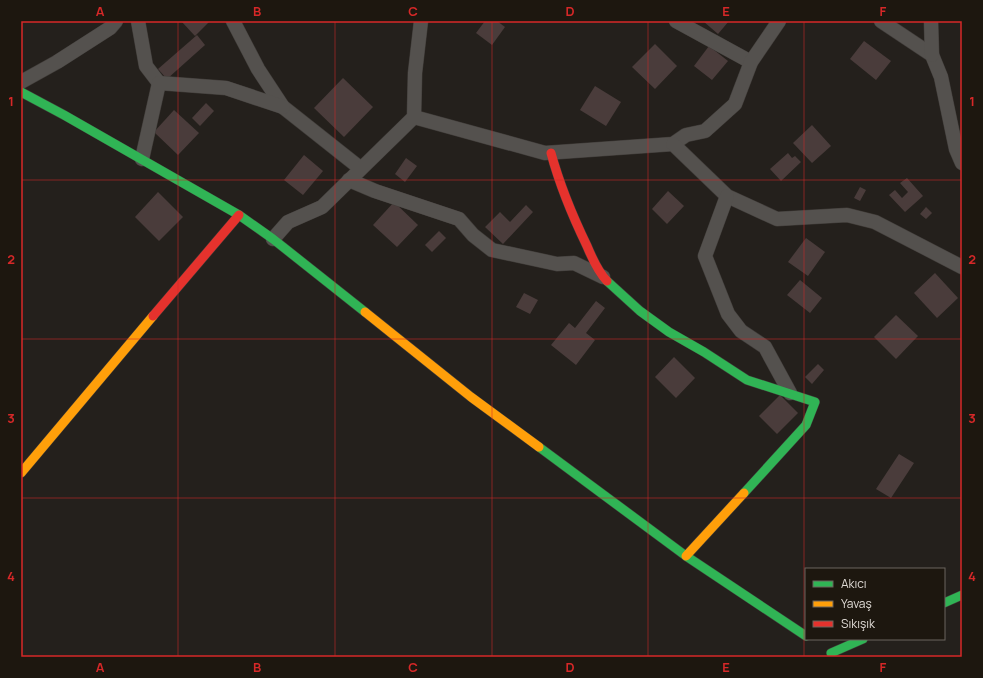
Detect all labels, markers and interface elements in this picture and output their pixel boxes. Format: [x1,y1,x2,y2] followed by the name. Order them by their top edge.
[96,2,105,20] text: A
[253,2,261,20] text: B
[408,2,418,20] text: C
[565,2,575,20] text: D
[722,2,730,20] text: E
[880,2,887,20] text: F
[8,92,14,110] text: 1
[969,92,975,110] text: 1
[7,250,15,268] text: 2
[968,250,976,268] text: 2
[7,409,15,427] text: 3
[968,409,976,427] text: 3
[7,567,15,585] text: 4
[968,567,976,585] text: 4
[805,568,945,640] legend
[841,575,867,592] text: Akıcı
[841,595,872,612] text: Yavaş
[841,615,876,632] text: Sıkışık
[96,658,105,676] text: A
[253,658,261,676] text: B
[408,658,418,676] text: C
[565,658,575,676] text: D
[722,658,730,676] text: E
[880,658,887,676] text: F

